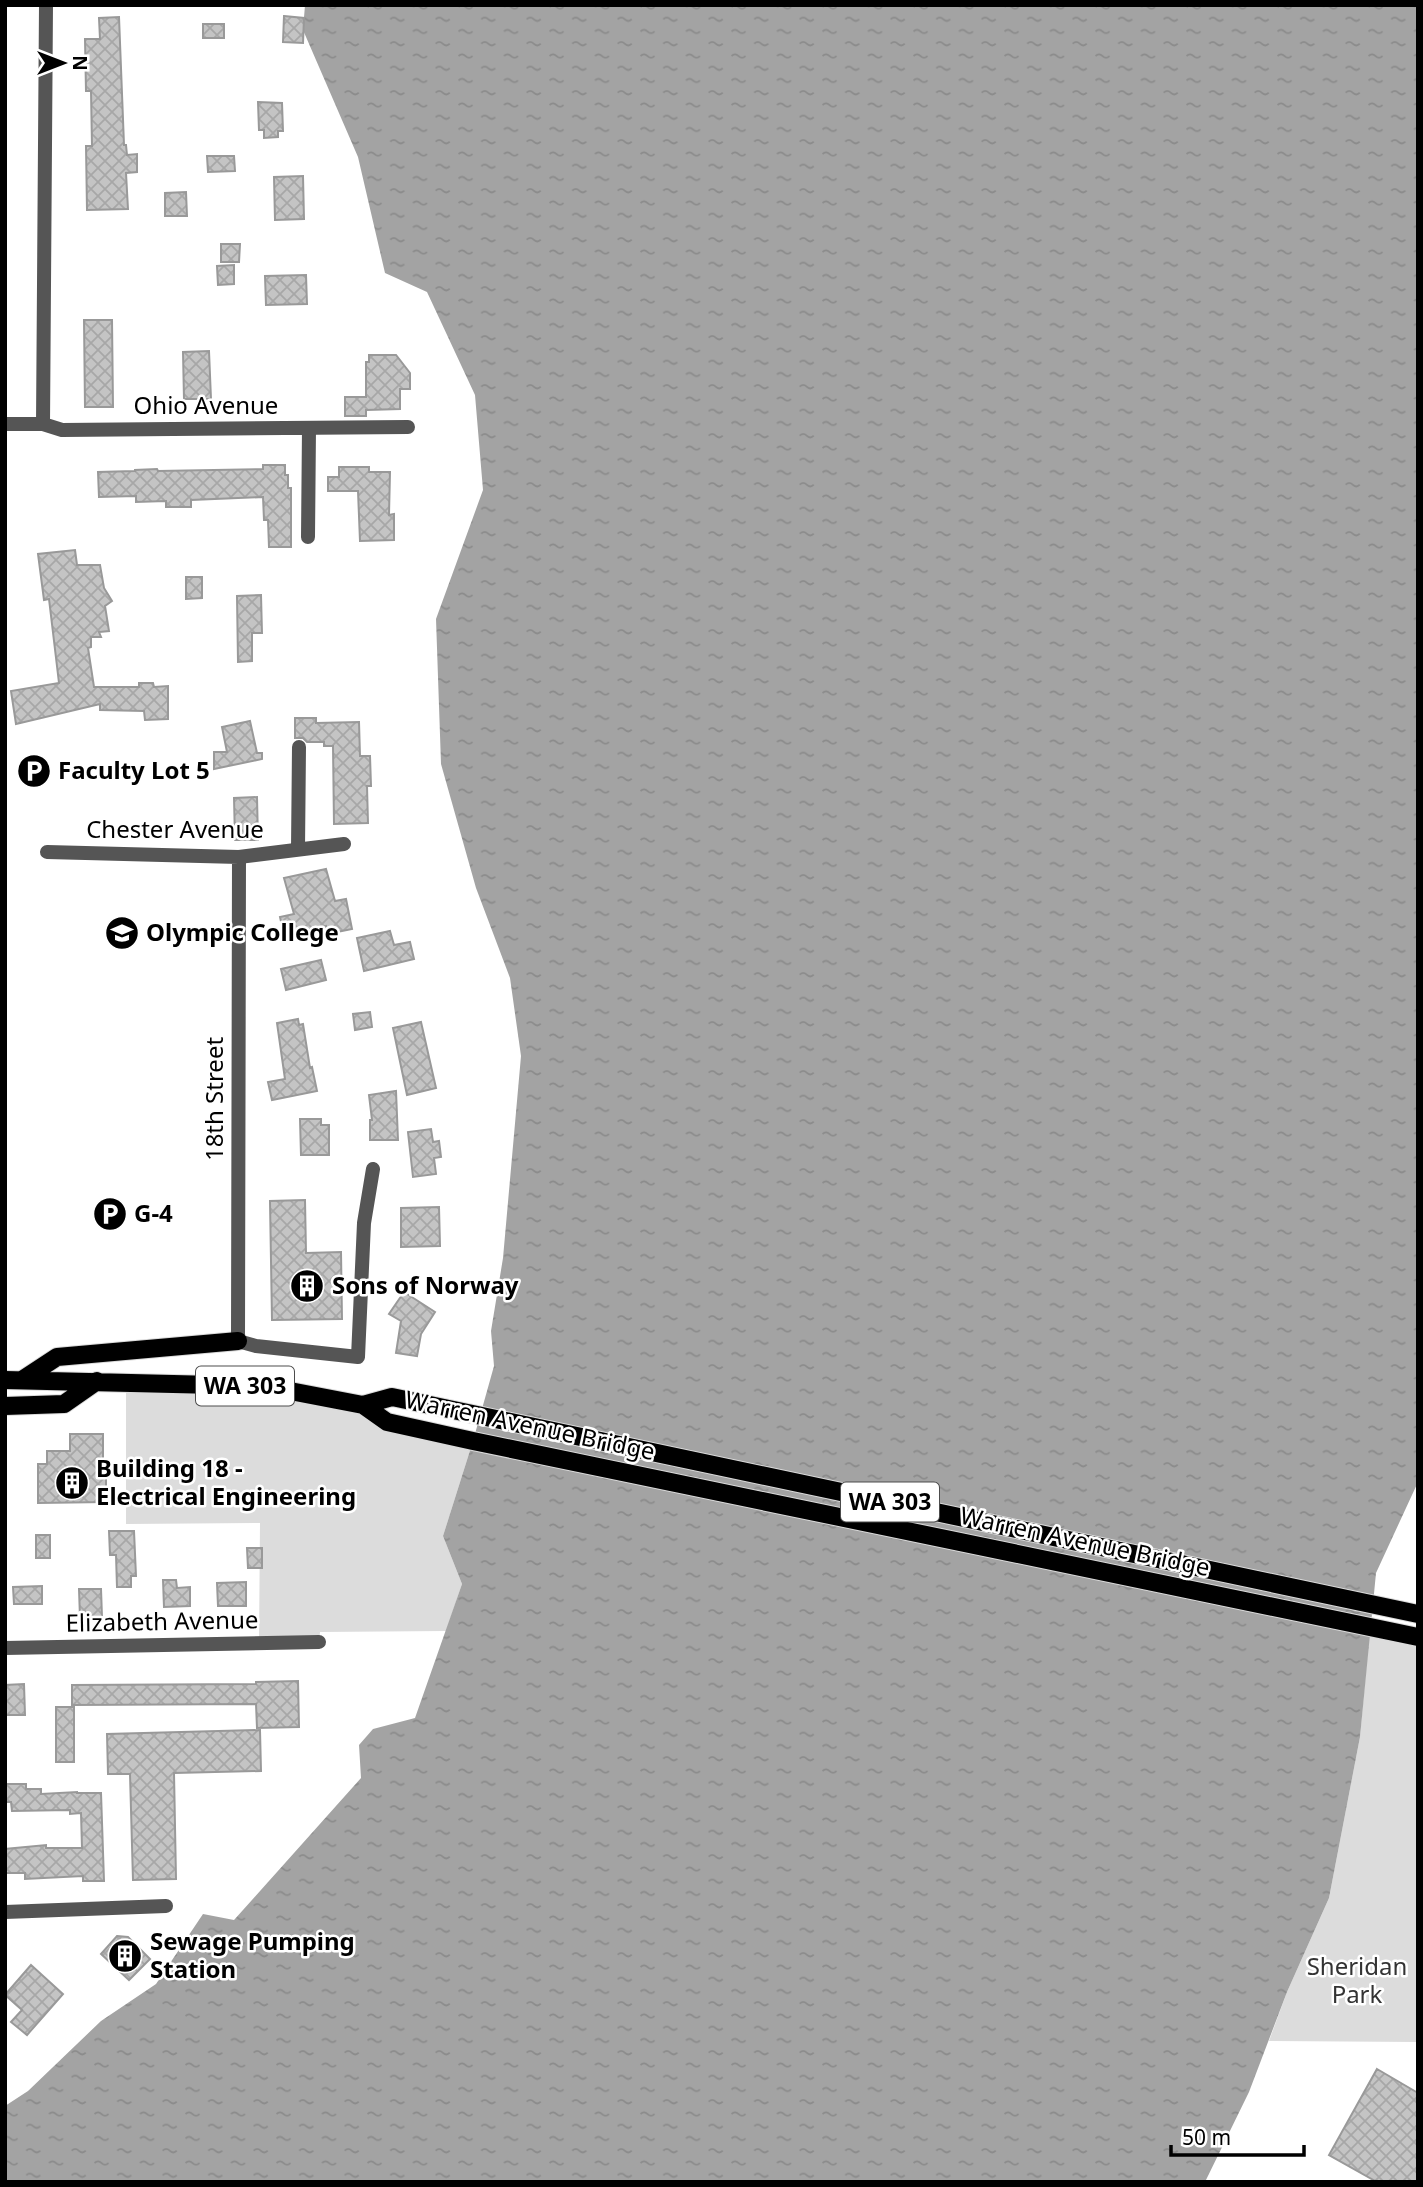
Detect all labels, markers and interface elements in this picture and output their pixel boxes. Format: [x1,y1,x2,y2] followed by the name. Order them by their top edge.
[28,28,98,98] north arrow
[67,55,93,71] text: N
[134,388,278,421] street label: Ohio Avenue
[15,752,53,790] parking icon: Faculty Lot 5
[58,753,210,786] place label: Faculty Lot 5
[86,812,264,845] street label: Chester Avenue
[103,914,141,952] school or university icon: Olympic College
[146,915,339,948] place label: Olympic College
[197,1037,230,1161] street label: 18th Street
[91,1195,129,1233] parking icon: G-4
[134,1196,173,1229] place label: G-4
[288,1267,326,1305] building icon: Sons of Norway
[332,1268,519,1301] place label: Sons of Norway
[196,1366,294,1406] road number: WA 303
[402,1382,658,1467] street label: Warren Avenue Bridge
[96,1451,356,1512] place label: Building 18 - Electrical Engineering
[53,1464,91,1502] building icon: Building 18 - Electrical Engineering
[841,1483,939,1522] road number: WA 303
[957,1498,1213,1583] street label: Warren Avenue Bridge
[65,1602,259,1639] street label: Elizabeth Avenue
[150,1924,355,1985] place label: Sewage Pumping Station
[106,1937,144,1975] building icon: Sewage Pumping Station
[1307,1949,1407,2010] park label: Sheridan Park
[1171,2114,1304,2158] scale bar
[1182,2123,1231,2151] text: 50 m

